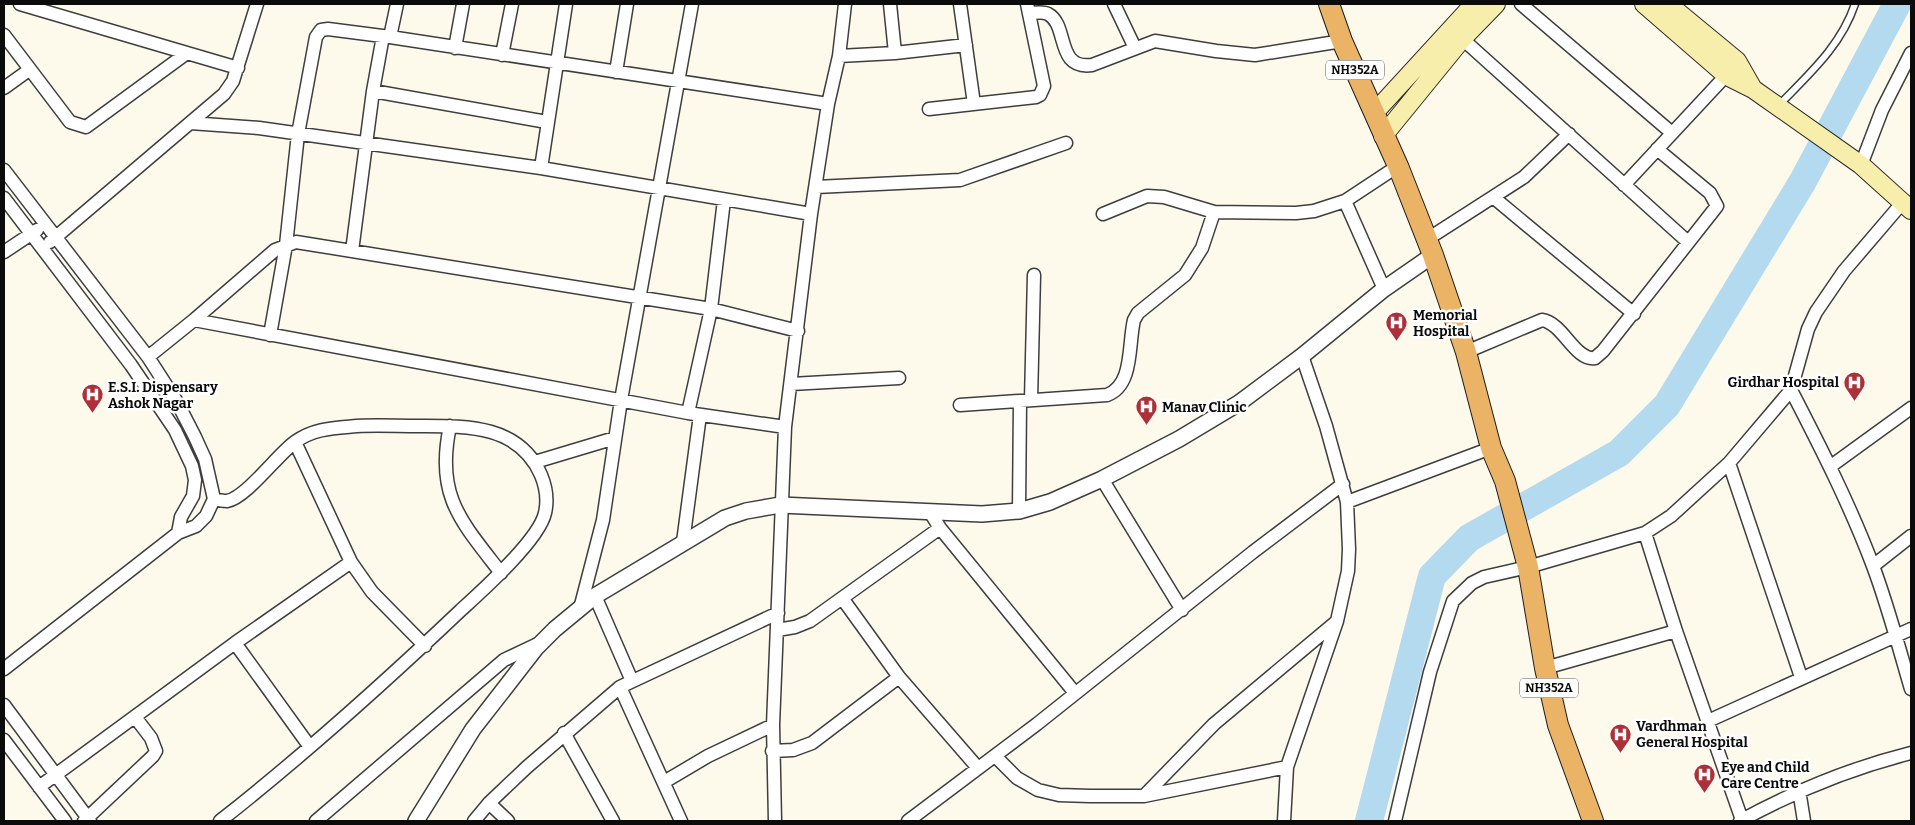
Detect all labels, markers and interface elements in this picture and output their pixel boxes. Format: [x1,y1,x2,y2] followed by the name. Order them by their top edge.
[1326,60,1384,80] road number: NH352A
[1413,307,1478,340] place label: Memorial Hospital
[1385,311,1409,342] hospital icon: Memorial Hospital
[1843,370,1867,401] hospital icon: Girdhar Hospital
[1727,374,1840,391] place label: Girdhar Hospital
[108,379,218,412] place label: E.S.I. Dispensary Ashok Nagar
[80,383,104,414] hospital icon: E.S.I. Dispensary Ashok Nagar
[1134,395,1158,426] hospital icon: Manav Clinic
[1162,399,1247,416] place label: Manav Clinic
[1520,678,1578,698] road number: NH352A
[1636,718,1748,751] place label: Vardhman General Hospital
[1608,722,1632,753] hospital icon: Vardhman General Hospital
[1721,759,1810,792] place label: Eye and Child Care Centre
[1693,763,1717,794] hospital icon: Eye and Child Care Centre

